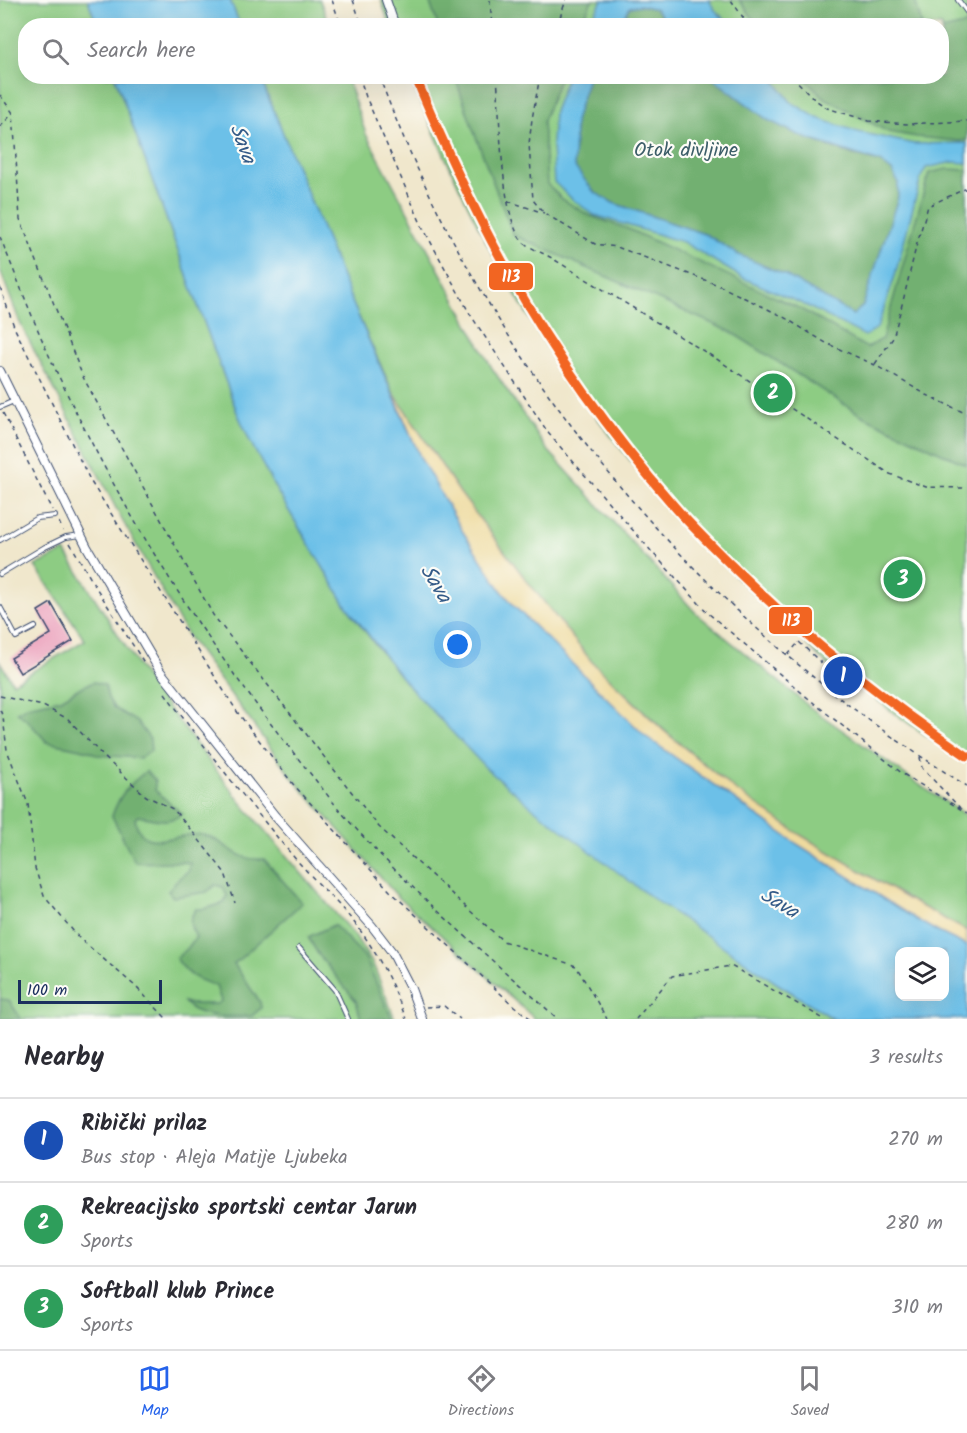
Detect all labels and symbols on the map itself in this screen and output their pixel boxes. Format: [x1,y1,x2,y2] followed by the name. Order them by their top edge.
[220,120,265,169] water label: Sava
[634,135,738,167] park label: Otok divljine
[488,262,534,291] line badge: 113
[502,265,520,290] text: 113
[754,370,792,416] pin: 2
[884,556,922,602] pin: 3
[411,558,460,611] water label: Sava
[768,606,813,635] line badge: 113
[782,609,800,634] text: 113
[443,630,472,659] your location
[824,654,862,698] pin: 1
[753,880,806,929] water label: Sava
[18,977,162,1004] scale bar

